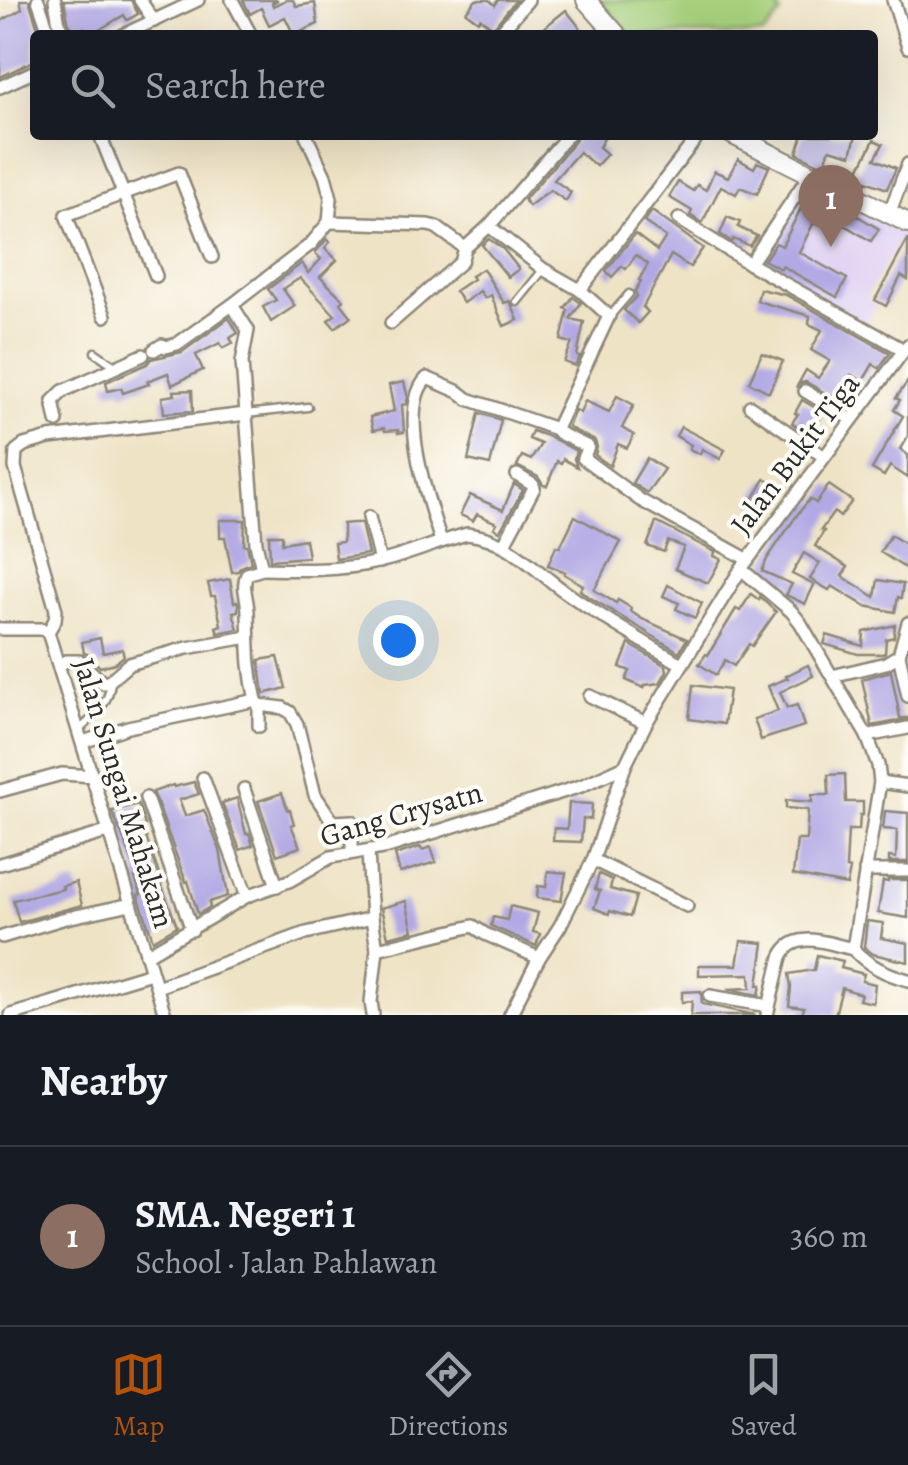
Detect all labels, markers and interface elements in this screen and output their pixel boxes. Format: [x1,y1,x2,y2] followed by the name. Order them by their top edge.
[30,30,878,140] search box
[65,58,120,113] icon: search
[145,59,326,111] text: Search here
[798,164,864,247] pin: 1
[721,365,869,543] street label: Jalan Bukit Tiga
[373,615,424,666] your location
[64,653,184,933] street label: Jalan Sungai Mahakam
[315,772,487,856] street label: Gang Crysatn
[40,1052,167,1109] text: Nearby
[135,1188,355,1240] text: SMA. Negeri 1
[67,1214,78,1258] text: 1
[790,1214,868,1258] text: 360 m
[135,1240,437,1284] text: School · Jalan Pahlawan
[111,1347,166,1445] tab: Map
[388,1347,508,1445] tab: Directions
[731,1347,797,1445] tab: Saved

